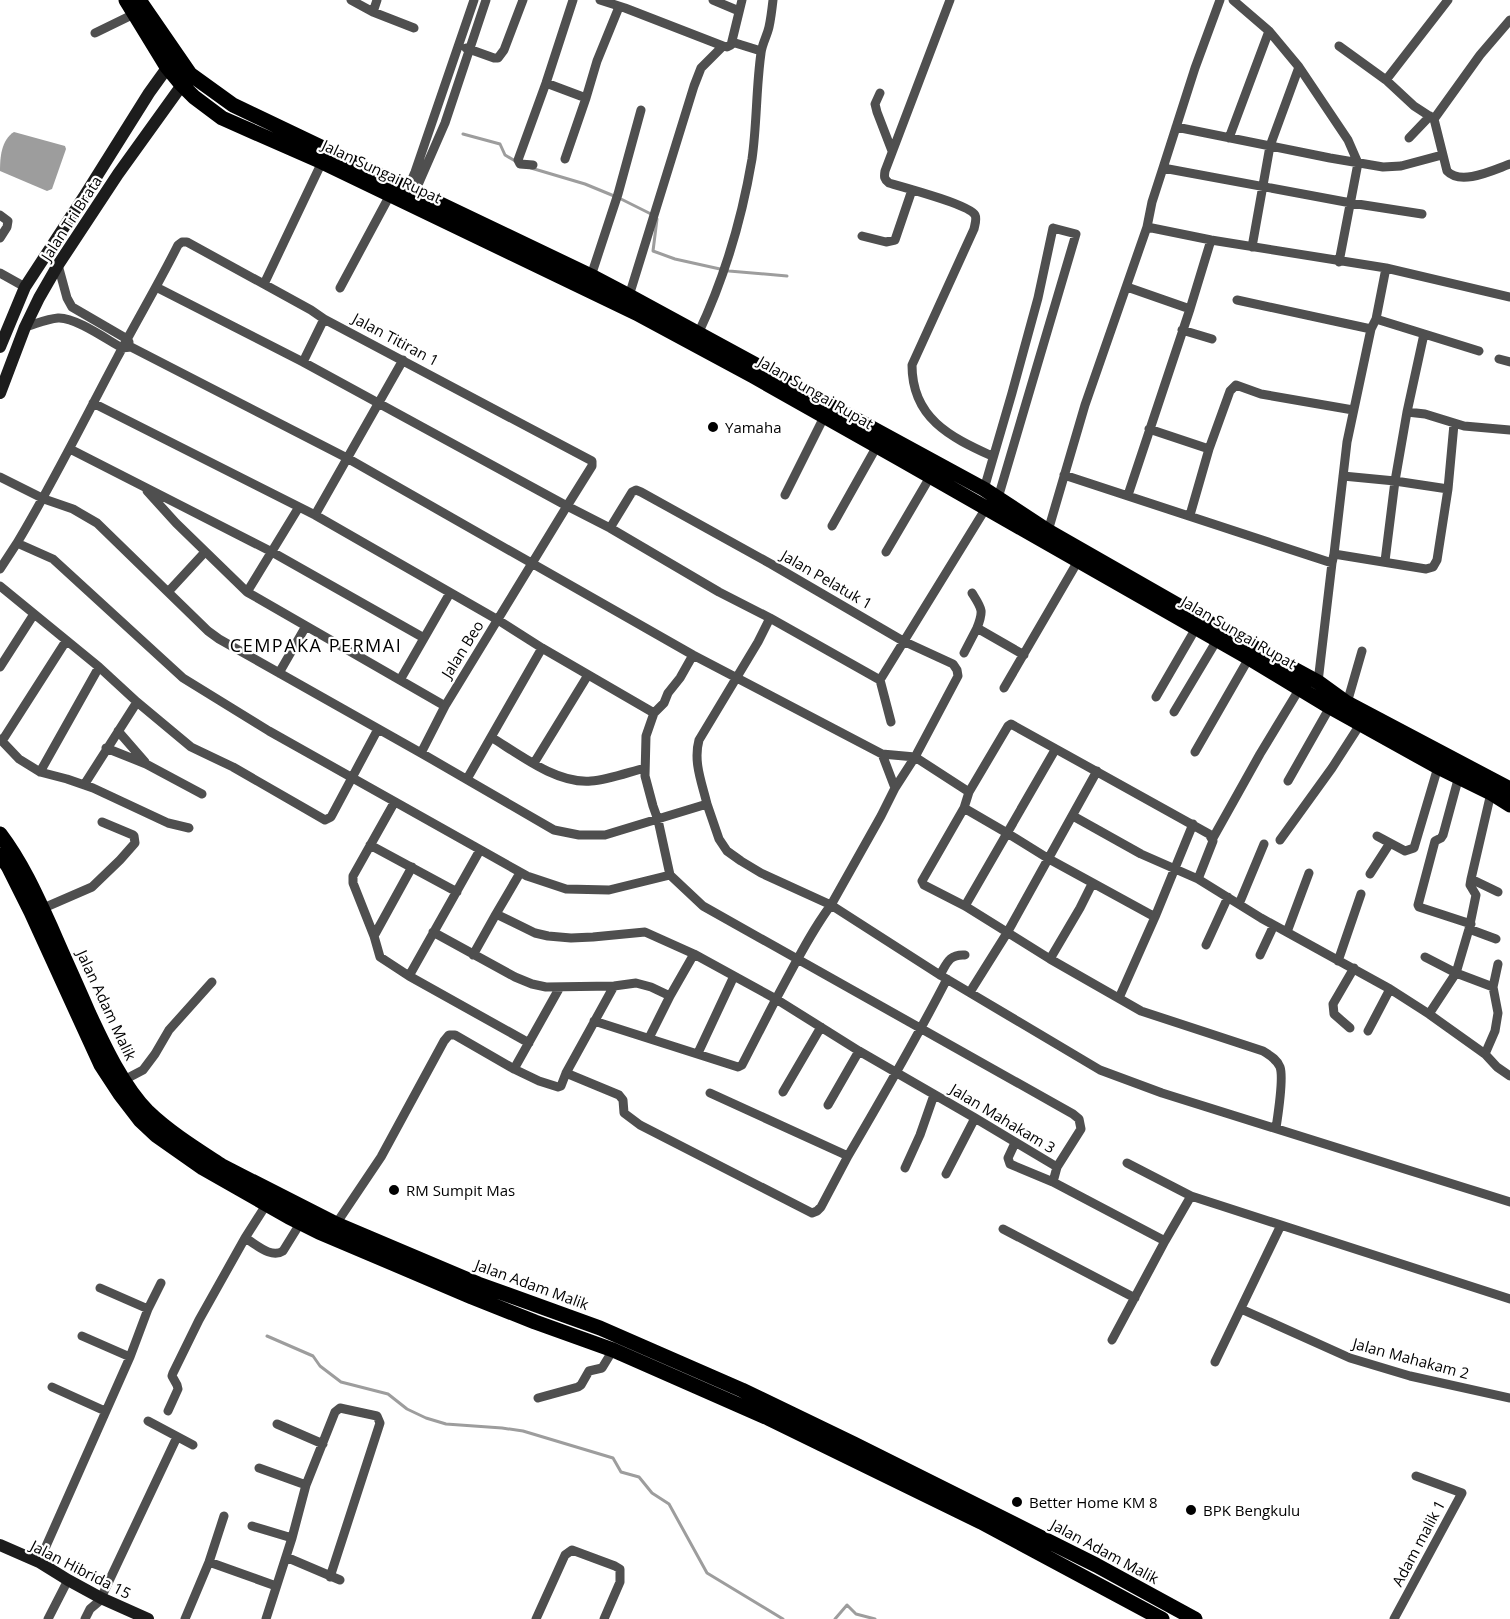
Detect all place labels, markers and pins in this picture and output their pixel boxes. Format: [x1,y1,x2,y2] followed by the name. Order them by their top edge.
[725,417,781,437] place label: Yamaha
[706,420,720,434] marker: Yamaha
[406,1180,515,1200] place label: RM Sumpit Mas
[387,1183,401,1197] marker: RM Sumpit Mas
[1029,1492,1158,1512] place label: Better Home KM 8
[1010,1495,1024,1509] marker: Better Home KM 8
[1203,1500,1300,1520] place label: BPK Bengkulu
[1184,1503,1198,1517] marker: BPK Bengkulu

